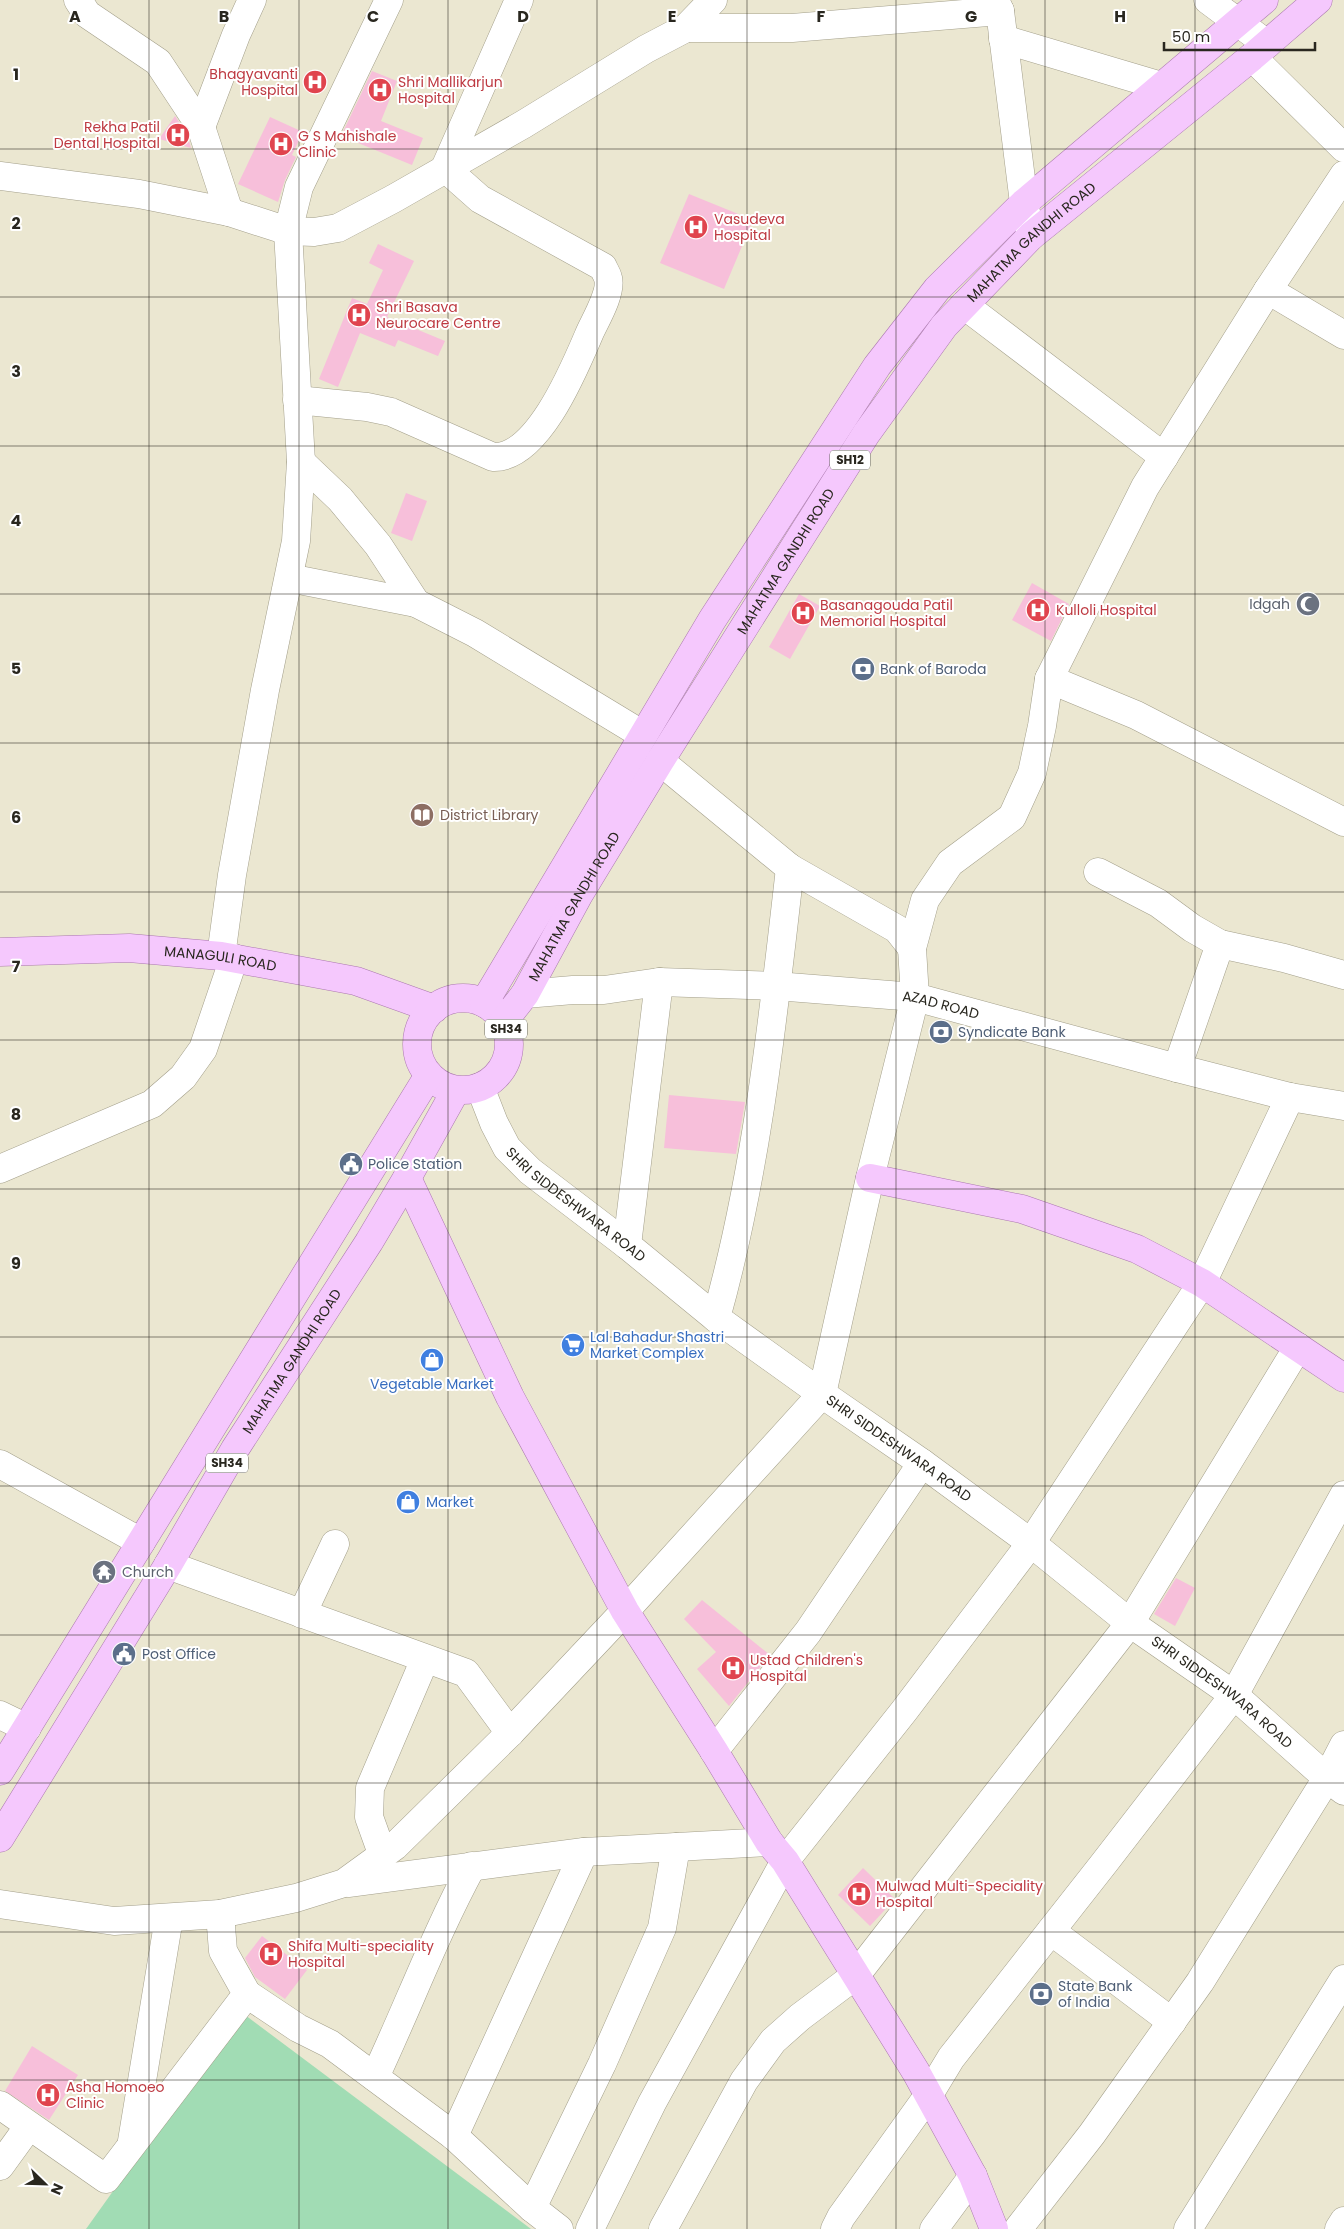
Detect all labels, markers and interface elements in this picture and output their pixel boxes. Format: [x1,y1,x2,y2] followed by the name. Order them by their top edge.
[69,5,81,28] text: A
[219,5,229,28] text: B
[367,5,379,28] text: C
[517,5,529,28] text: D
[668,5,676,28] text: E
[817,5,826,28] text: F
[965,5,977,28] text: G
[1114,5,1126,28] text: H
[1164,20,1315,52] scale bar
[1172,26,1210,47] text: 50 m
[13,63,19,86] text: 1
[209,64,298,100] place label: Bhagyavanti Hospital
[302,69,328,95] hospital icon: Bhagyavanti Hospital
[398,72,503,108] place label: Shri Mallikarjun Hospital
[367,77,393,103] hospital icon: Shri Mallikarjun Hospital
[54,117,160,153] place label: Rekha Patil Dental Hospital
[165,122,191,148] hospital icon: Rekha Patil Dental Hospital
[298,126,397,162] place label: G S Mahishale Clinic
[268,131,294,157] hospital icon: G S Mahishale Clinic
[962,177,1100,307] street label: MAHATMA GANDHI ROAD
[714,209,785,245] place label: Vasudeva Hospital
[11,212,21,235] text: 2
[683,214,709,240] hospital icon: Vasudeva Hospital
[376,297,501,333] place label: Shri Basava Neurocare Centre
[346,302,372,328] hospital icon: Shri Basava Neurocare Centre
[11,360,21,383] text: 3
[830,450,870,470] road number: SH12
[732,484,839,638] street label: MAHATMA GANDHI ROAD
[11,509,22,532] text: 4
[1295,591,1321,617] mosque icon: Idgah
[1249,594,1290,614] place label: Idgah
[820,595,953,631] place label: Basanagouda Patil Memorial Hospital
[1025,597,1051,623] hospital icon: Kulloli Hospital
[790,600,816,626] hospital icon: Basanagouda Patil Memorial Hospital
[1056,600,1157,620] place label: Kulloli Hospital
[850,656,876,682] bank icon: Bank of Baroda
[11,657,21,680] text: 5
[880,659,986,679] place label: Bank of Baroda
[409,802,435,828] library icon: District Library
[440,805,539,825] place label: District Library
[11,806,21,829] text: 6
[524,828,625,985] street label: MAHATMA GANDHI ROAD
[163,941,278,976] street label: MANAGULI ROAD
[12,955,21,978] text: 7
[902,986,982,1024] street label: AZAD ROAD
[928,1019,954,1045] bank icon: Syndicate Bank
[485,1020,527,1038] road number: SH34
[958,1022,1066,1042] place label: Syndicate Bank
[11,1103,21,1126] text: 8
[502,1143,650,1267] street label: SHRI SIDDESHWARA ROAD
[338,1151,364,1177] public building icon: Police Station
[368,1154,462,1174] place label: Police Station
[11,1252,21,1275] text: 9
[237,1285,346,1438] street label: MAHATMA GANDHI ROAD
[590,1327,724,1363] place label: Lal Bahadur Shastri Market Complex
[560,1332,586,1358] supermarket icon: Lal Bahadur Shastri Market Complex
[419,1347,445,1373] shop icon: Vegetable Market
[370,1374,494,1394] place label: Vegetable Market
[822,1390,976,1506] street label: SHRI SIDDESHWARA ROAD
[206,1454,248,1472] road number: SH34
[395,1489,421,1515] shop icon: Market
[426,1492,474,1512] place label: Market
[91,1559,117,1585] temple icon: Church
[122,1562,173,1582] place label: Church
[1147,1631,1297,1753] street label: SHRI SIDDESHWARA ROAD
[111,1641,137,1667] public building icon: Post Office
[142,1644,216,1664] place label: Post Office
[750,1650,863,1686] place label: Ustad Children's Hospital
[720,1655,746,1681] hospital icon: Ustad Children's Hospital
[876,1876,1043,1912] place label: Mulwad Multi-Speciality Hospital
[846,1881,872,1907] hospital icon: Mulwad Multi-Speciality Hospital
[288,1936,434,1972] place label: Shifa Multi-speciality Hospital
[258,1941,284,1967] hospital icon: Shifa Multi-speciality Hospital
[1058,1976,1133,2012] place label: State Bank of India
[1028,1981,1054,2007] bank icon: State Bank of India
[66,2077,165,2113] place label: Asha Homoeo Clinic
[35,2082,61,2108] hospital icon: Asha Homoeo Clinic
[20,2159,70,2209] north arrow
[46,2180,68,2198] text: N

